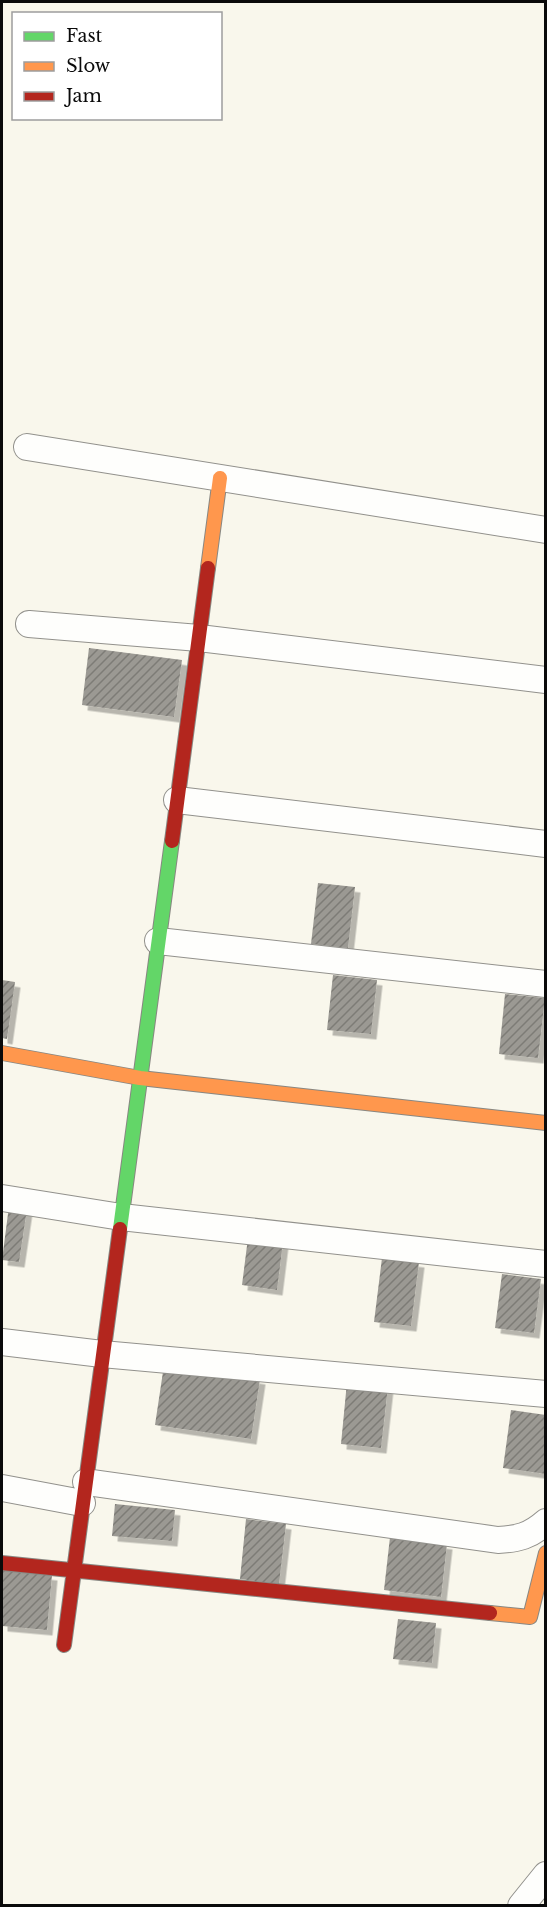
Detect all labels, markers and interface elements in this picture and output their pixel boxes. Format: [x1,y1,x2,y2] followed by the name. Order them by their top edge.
[12,12,222,120] legend
[66,25,103,47] text: Fast
[66,55,111,77] text: Slow
[64,85,102,107] text: Jam

